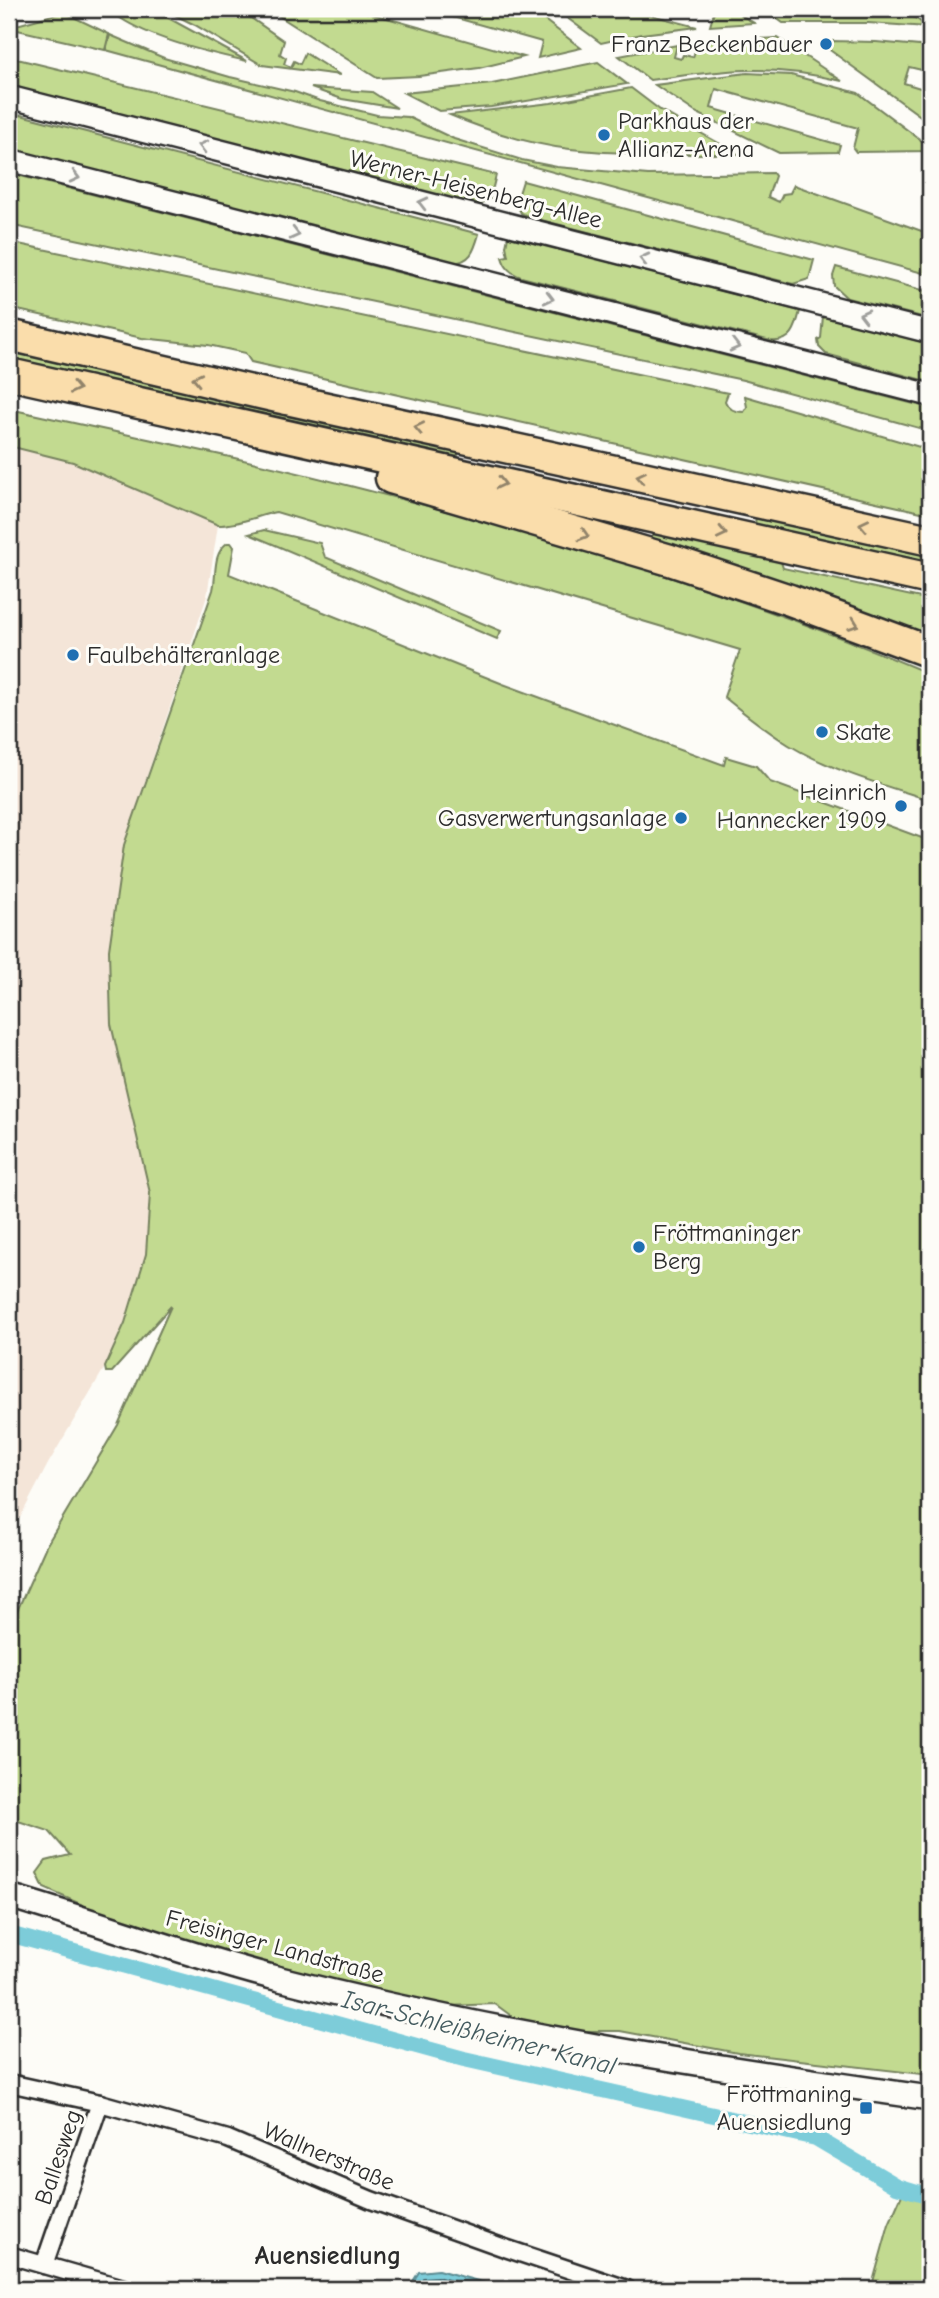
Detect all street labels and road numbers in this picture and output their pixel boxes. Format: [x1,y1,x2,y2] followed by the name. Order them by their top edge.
[347,144,605,234] street label: Werner-Heisenberg-Allee
[163,1903,387,1989] street label: Freisinger Landstraße
[29,2106,87,2208] street label: Ballesweg
[259,2116,399,2196] street label: Wallnerstraße

